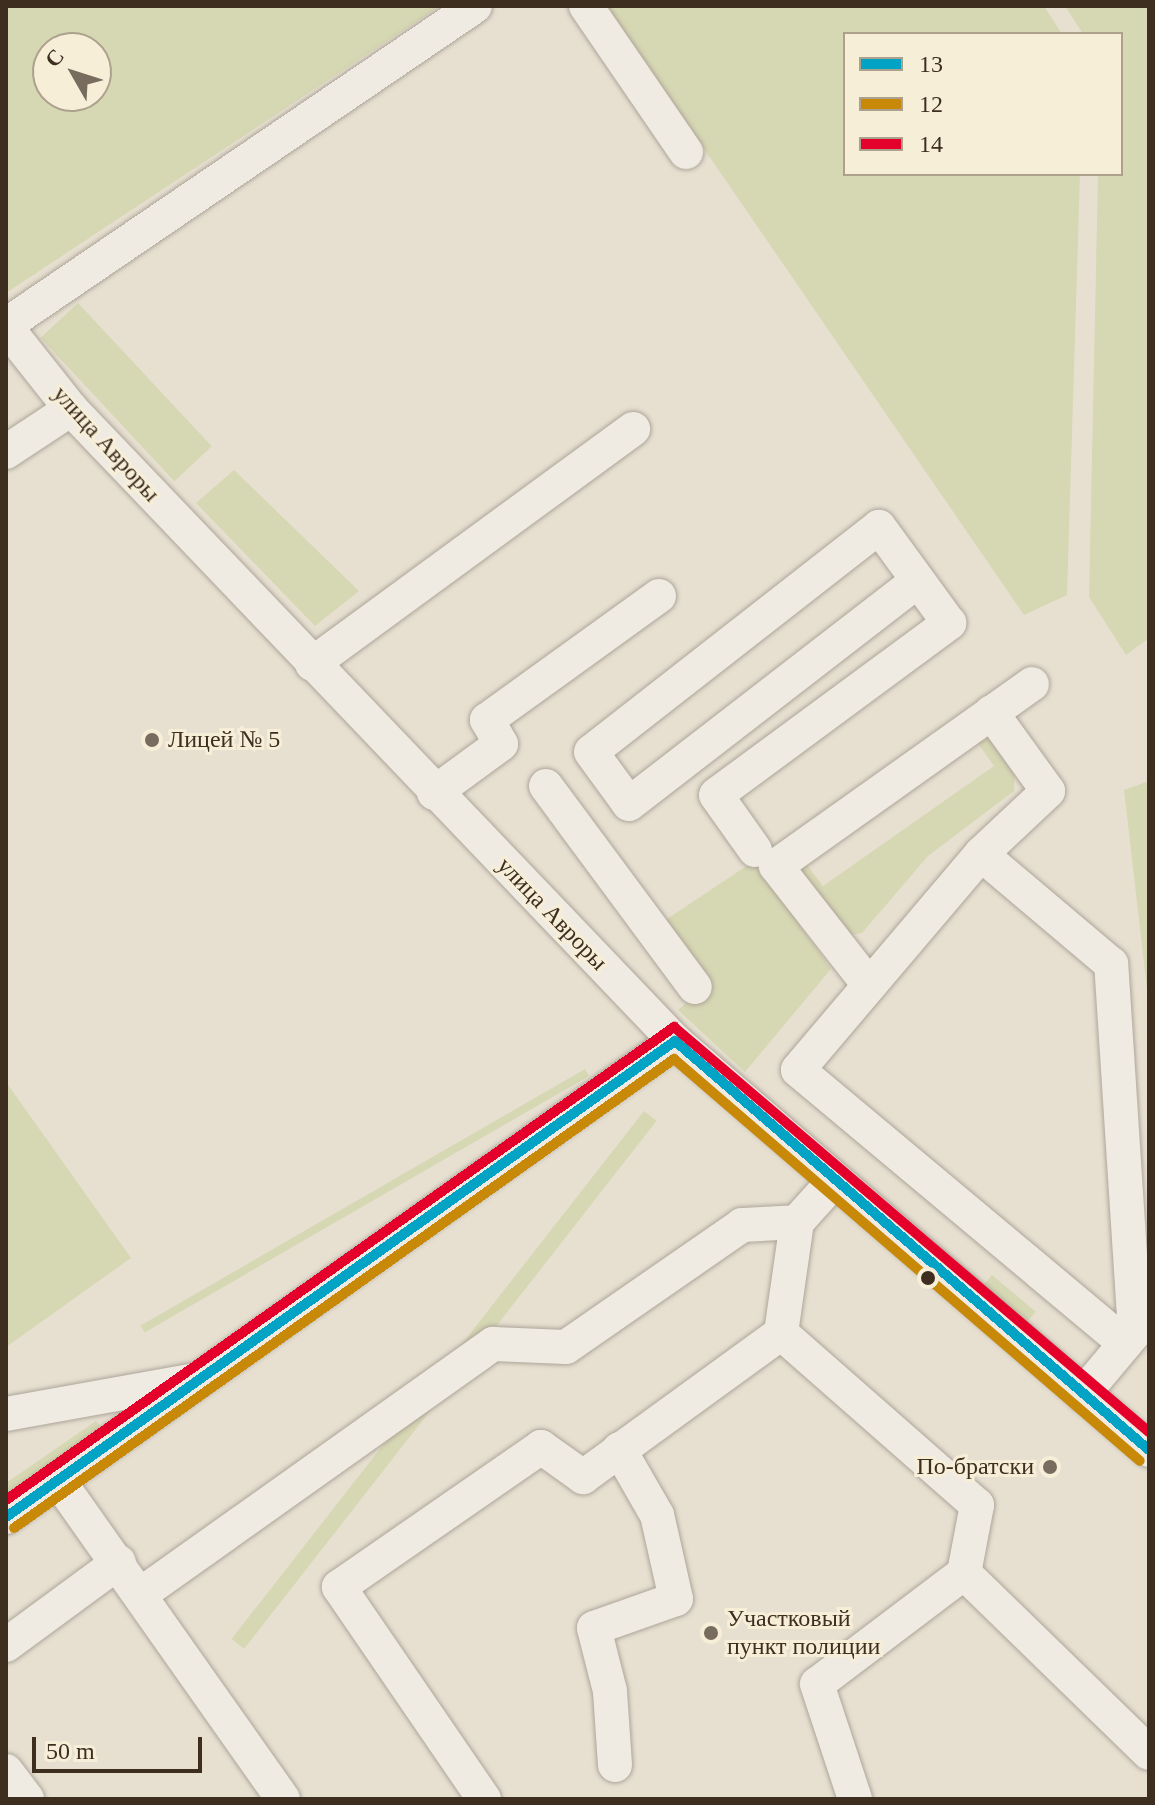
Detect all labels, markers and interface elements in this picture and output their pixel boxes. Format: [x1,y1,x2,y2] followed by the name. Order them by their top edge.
[32,32,112,112] north arrow
[843,32,1123,176] legend
[40,44,69,72] text: С
[919,51,943,77] text: 13
[919,91,943,117] text: 12
[919,131,943,157] text: 14
[46,380,166,508] street label: улица Авроры
[168,726,280,754] place label: Лицей № 5
[143,731,161,749] marker: Лицей № 5
[491,851,613,977] street label: улица Авроры
[920,1270,936,1286] unlabelled marker
[916,1453,1034,1481] place label: По-братски
[1041,1458,1059,1476] marker: По-братски
[727,1605,880,1661] place label: Участковый пункт полиции
[702,1624,720,1642] marker: Участковый пункт полиции
[36,1721,206,1771] scale bar
[46,1738,95,1764] text: 50 m

